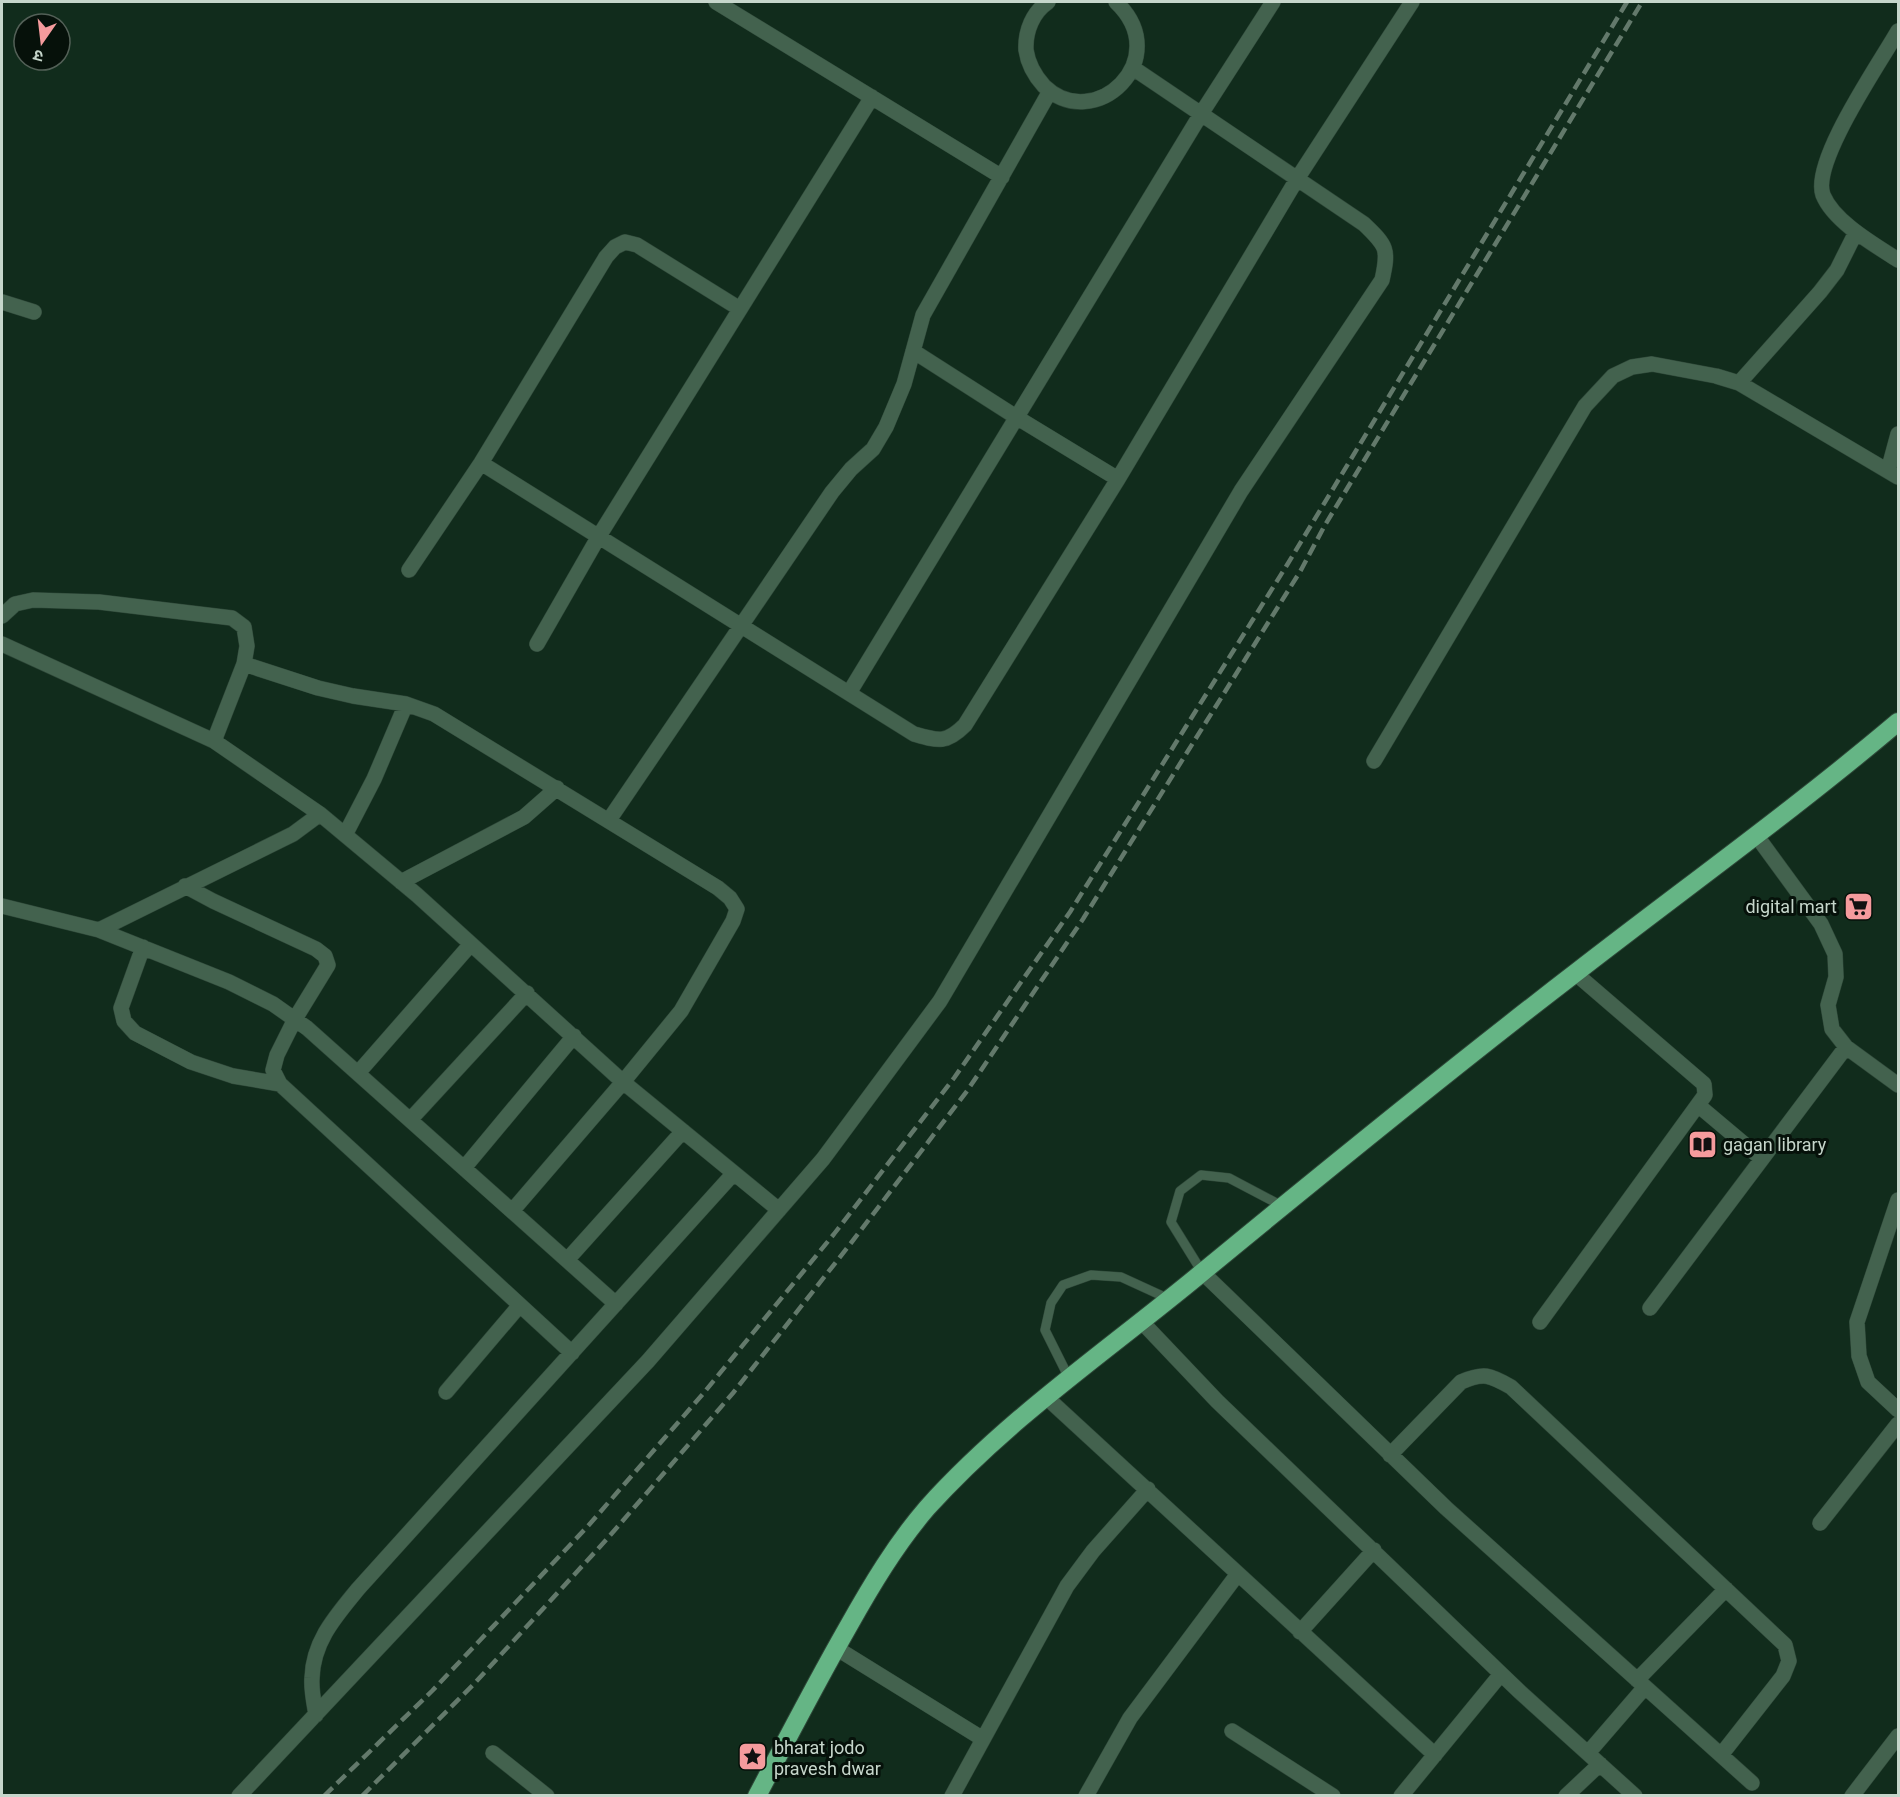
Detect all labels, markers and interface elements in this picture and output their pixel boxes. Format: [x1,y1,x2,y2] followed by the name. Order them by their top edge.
[12,12,72,72] north arrow
[31,46,45,66] text: उ
[1842,890,1874,922] supermarket icon: digital mart
[1745,896,1837,917] place label: digital mart
[1686,1128,1718,1160] library icon: gagan library
[1723,1134,1827,1155] place label: gagan library
[774,1737,881,1779] place label: bharat jodo pravesh dwar
[737,1741,769,1773] place icon: bharat jodo pravesh dwar

